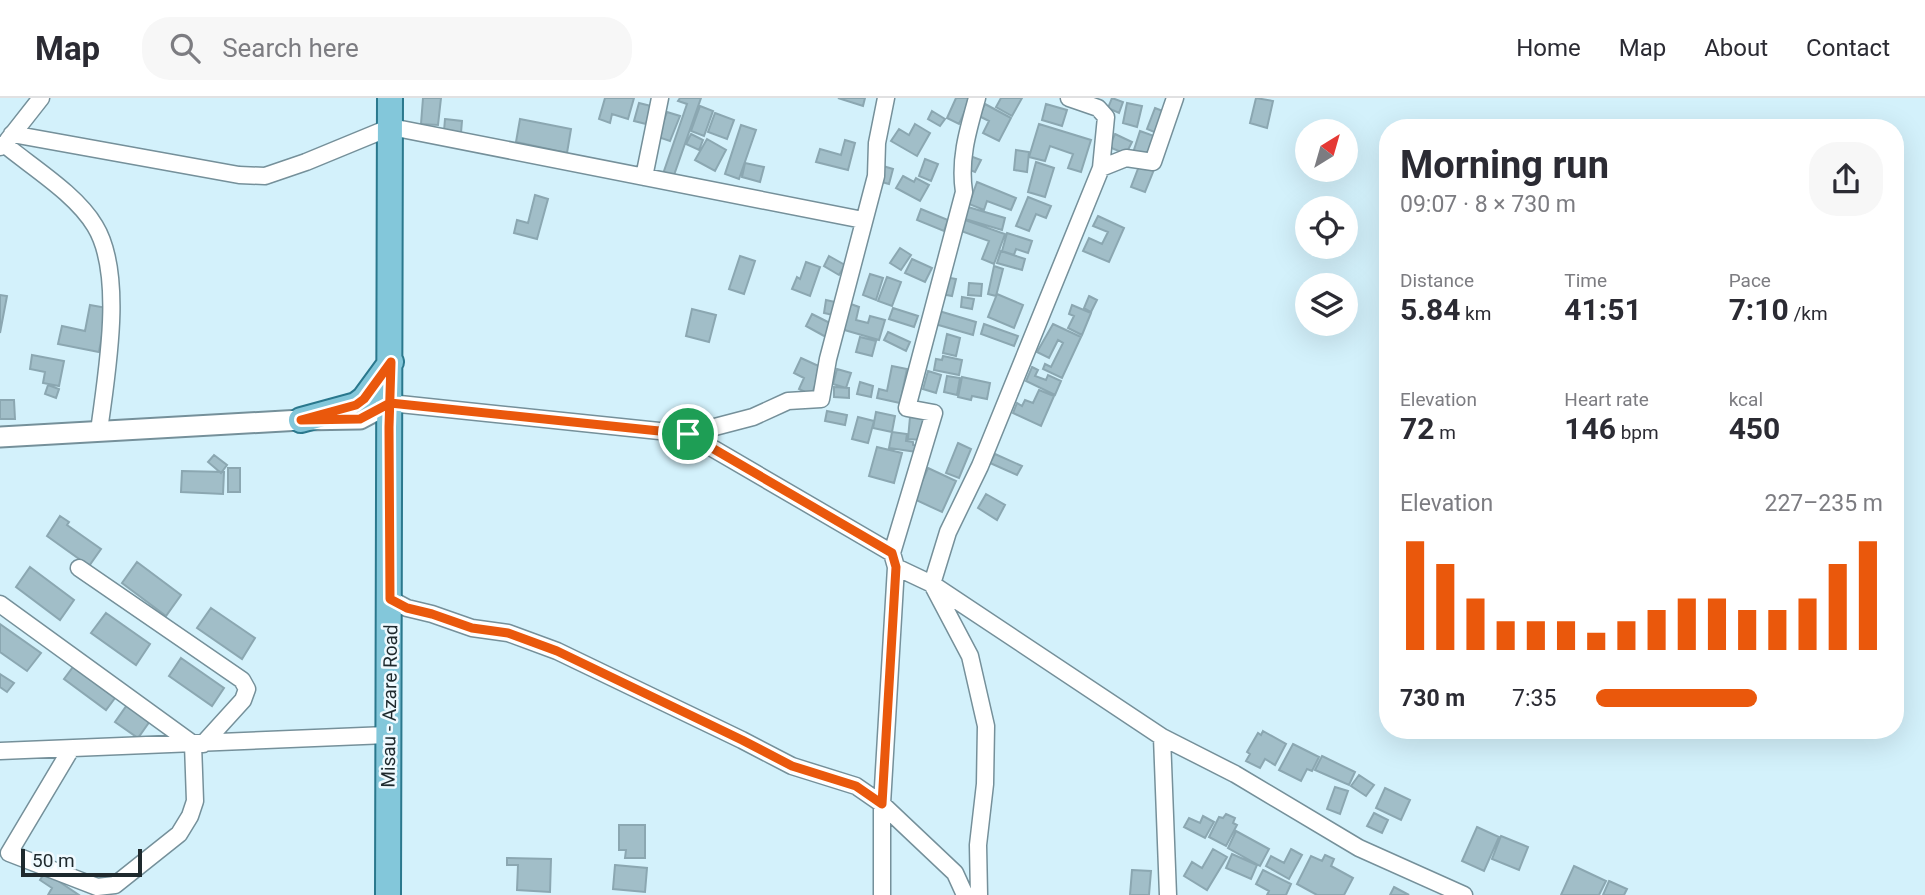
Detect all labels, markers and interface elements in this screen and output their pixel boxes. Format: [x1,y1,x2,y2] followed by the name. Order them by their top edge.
[142,17,632,80] search box
[35,29,100,68] text: Map
[166,29,204,67] icon: search
[222,33,359,63] text: Search here
[1516,34,1581,62] text: Home
[1619,34,1666,62] text: Map
[1704,34,1768,62] text: About
[1806,34,1890,62] text: Contact
[1295,119,1358,182] north arrow
[1295,119,1358,336] map controls
[1809,142,1883,216] button: share
[1400,143,1609,187] text: Morning run
[1400,191,1576,218] text: 09:07 · 8 × 730 m
[1295,196,1358,259] button: locate
[1400,269,1474,292] text: Distance
[1564,269,1607,292] text: Time
[1729,269,1771,292] text: Pace
[1295,273,1358,336] button: layers
[1400,292,1460,327] text: 5.84
[1564,292,1642,327] text: 41:51
[1729,292,1789,327] text: 7:10
[1460,302,1491,325] text: km
[1789,302,1828,325] text: /km
[1400,388,1477,411] text: Elevation
[1564,388,1649,411] text: Heart rate
[1729,388,1763,411] text: kcal
[658,404,718,464] pin
[1400,411,1434,446] text: 72
[1564,411,1616,446] text: 146
[1729,411,1780,446] text: 450
[669,415,707,453] icon: arrive
[1434,421,1456,444] text: m
[1616,421,1659,444] text: bpm
[1400,490,1493,517] text: Elevation
[1764,490,1883,517] text: 227–235 m
[377,624,402,788] street label: Misau - Azare Road
[1400,685,1465,712] text: 730 m
[1512,685,1556,712] text: 7:35
[21,846,142,878] scale bar
[32,849,75,872] text: 50 m

